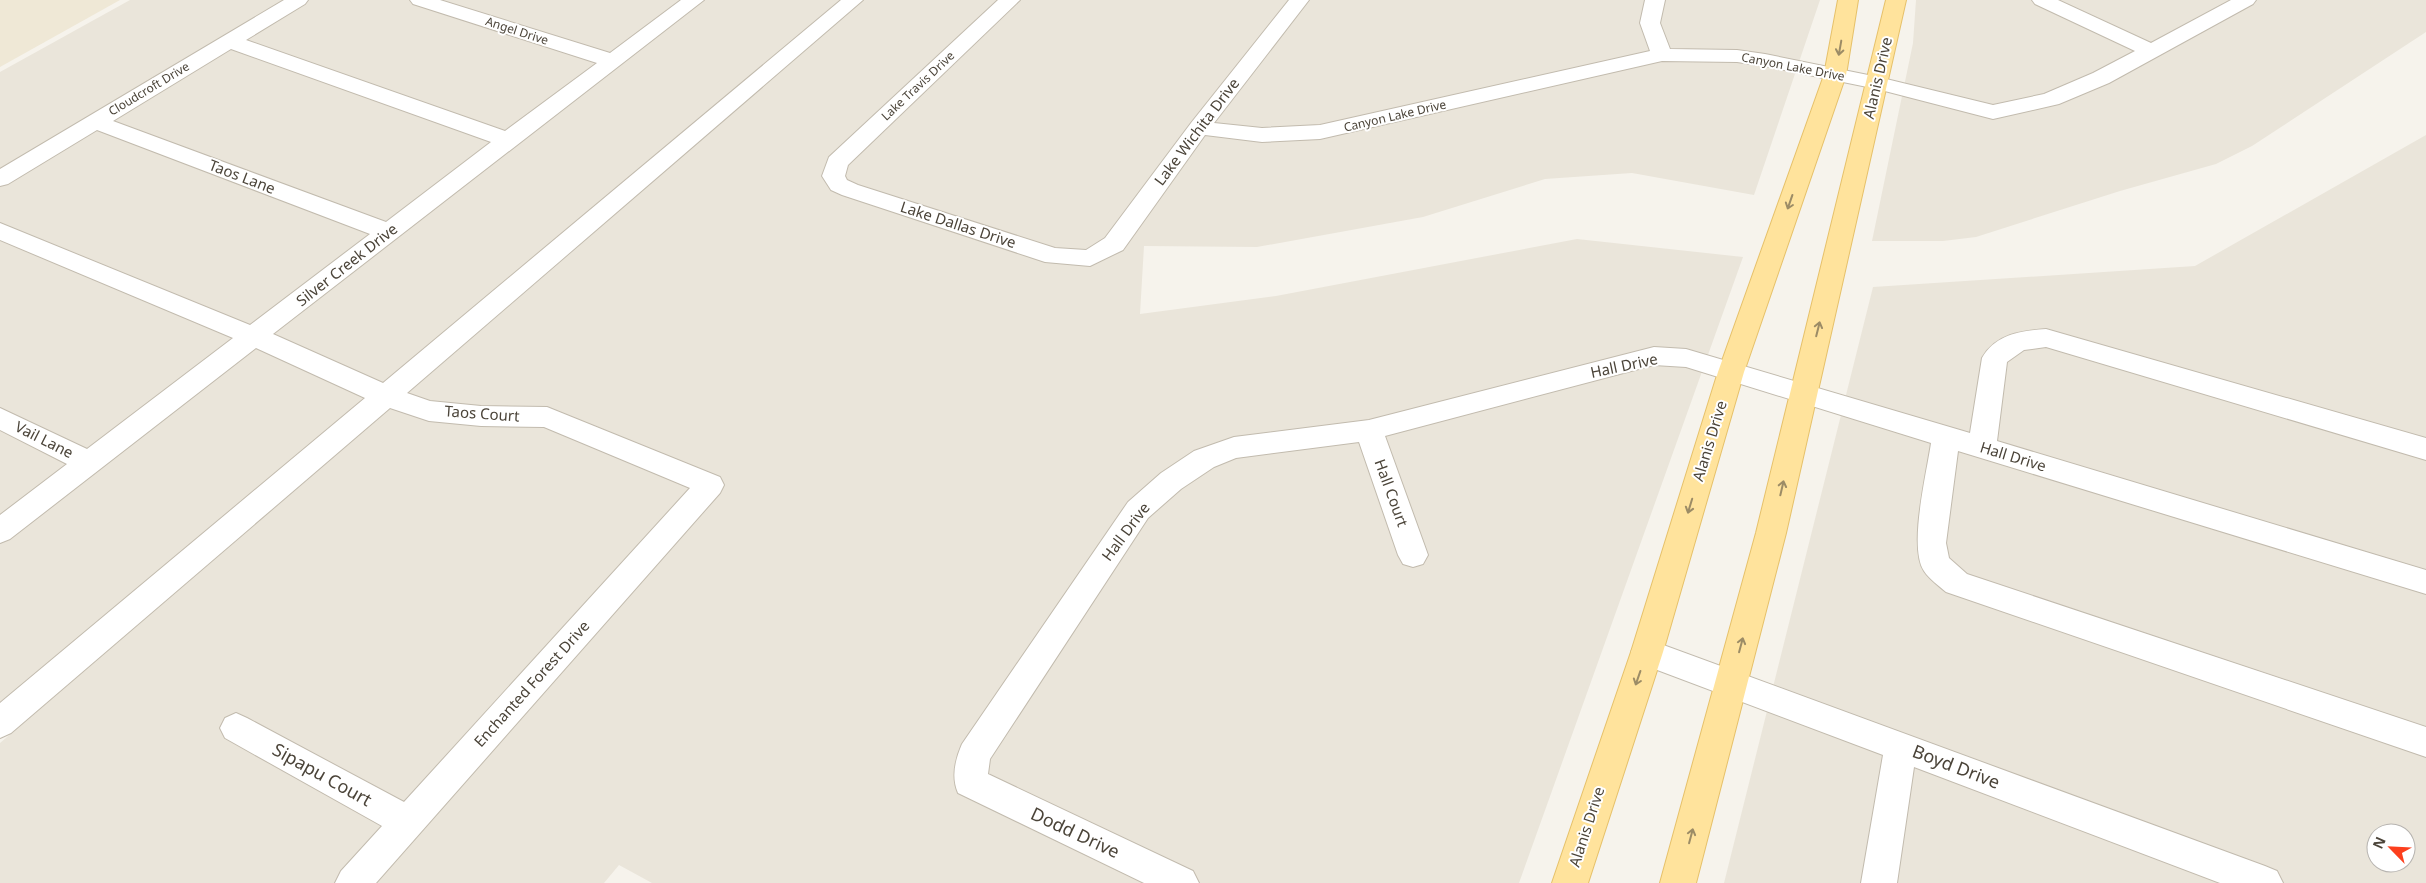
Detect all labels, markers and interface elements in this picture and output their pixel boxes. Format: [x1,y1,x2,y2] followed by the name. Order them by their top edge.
[484,12,551,49] street label: Angel Drive
[1858,35,1896,121] street label: Alanis Drive
[1835,40,1845,56] one-way arrow
[877,47,958,124] street label: Lake Travis Drive
[1740,48,1846,85] street label: Canyon Lake Drive
[105,58,193,119] street label: Cloudcroft Drive
[1149,74,1243,189] street label: Lake Wichita Drive
[1342,95,1448,136] street label: Canyon Lake Drive
[206,154,278,198] street label: Taos Lane
[1785,194,1794,210] one-way arrow
[898,196,1019,252] street label: Lake Dallas Drive
[292,218,401,310] street label: Silver Creek Drive
[1814,322,1823,338] one-way arrow
[1588,348,1659,382] street label: Hall Drive
[1687,398,1731,483] street label: Alanis Drive
[444,400,521,426] street label: Taos Court
[12,416,77,462] street label: Vail Lane
[1978,437,2049,476] street label: Hall Drive
[1370,456,1414,530] street label: Hall Court
[1778,480,1787,496] one-way arrow
[1097,498,1154,565] street label: Hall Drive
[1684,498,1694,514] one-way arrow
[469,616,593,751] street label: Enchanted Forest Drive
[1737,638,1747,654] one-way arrow
[1633,670,1642,686] one-way arrow
[269,737,377,812] street label: Sipapu Court
[1909,738,2003,794] street label: Boyd Drive
[1564,784,1608,869] street label: Alanis Drive
[1027,801,1124,863] street label: Dodd Drive
[2366,823,2416,873] north arrow
[1687,828,1696,844] one-way arrow
[2368,833,2390,852] text: N

